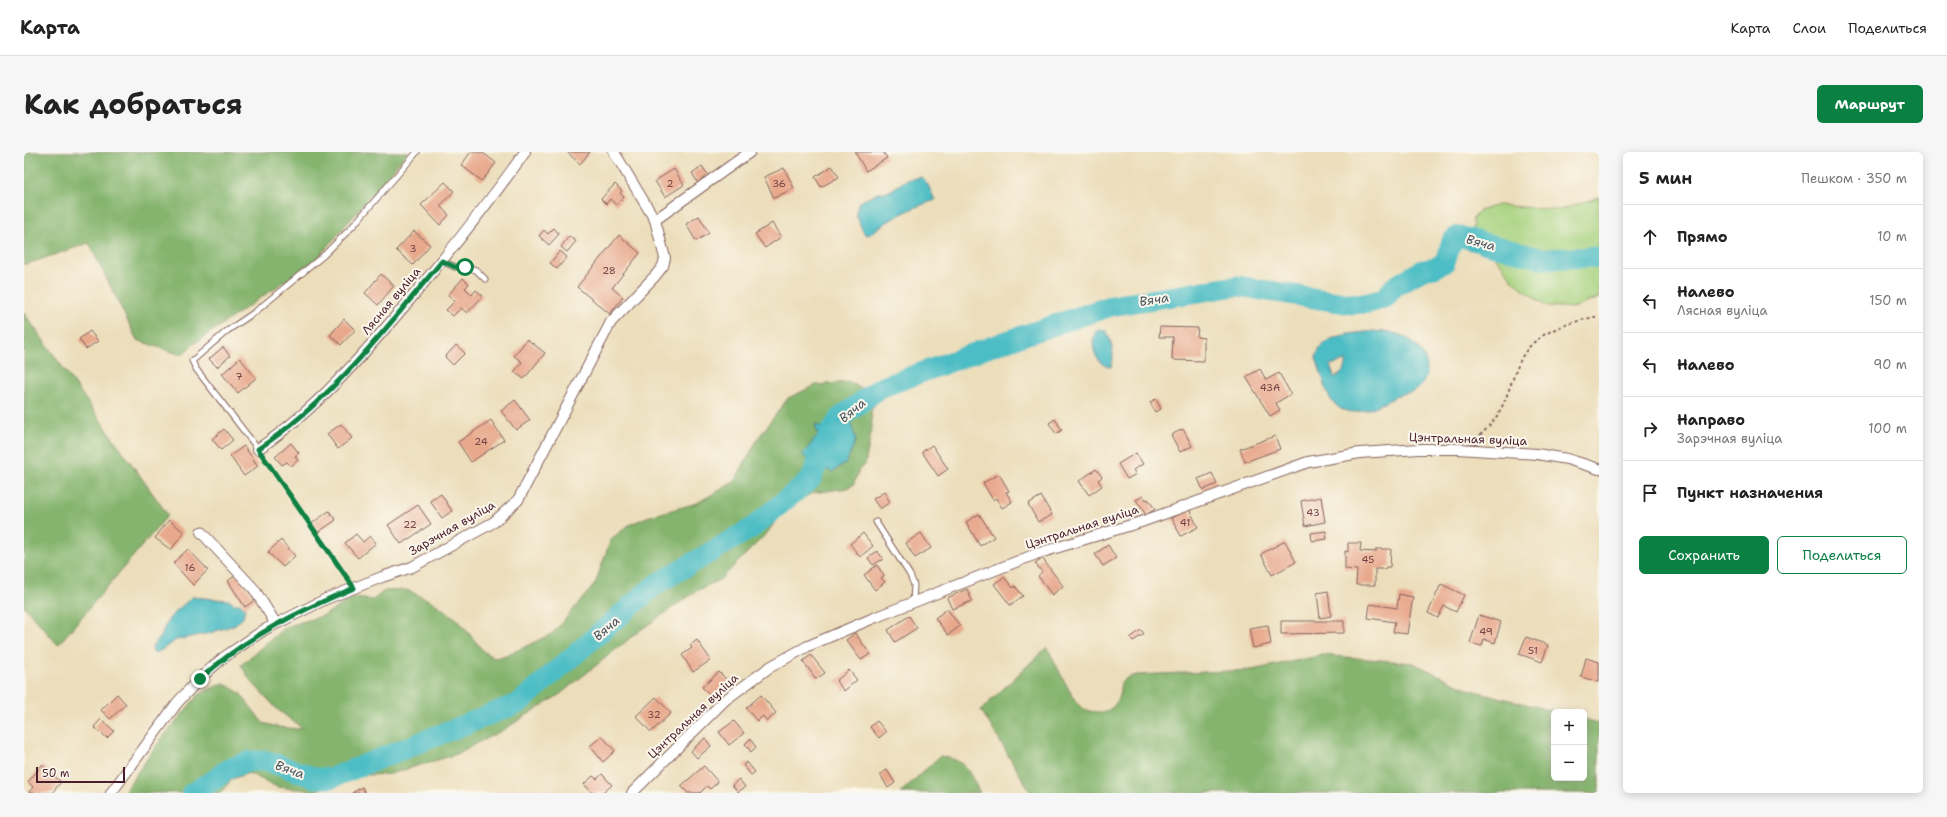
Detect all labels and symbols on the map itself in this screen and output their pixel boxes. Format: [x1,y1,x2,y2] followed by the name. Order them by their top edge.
[667,177,674,190] house number: 2
[772,177,786,190] house number: 36
[1464,230,1497,255] water label: Вяча
[410,242,417,255] house number: 3
[456,258,474,276] route start
[358,263,424,338] street label: Лясная вуліца
[602,264,616,277] house number: 28
[1138,289,1170,310] water label: Вяча
[236,370,243,383] house number: 7
[1260,381,1280,394] house number: 43А
[835,394,869,426] water label: Вяча
[1409,429,1528,449] street label: Цэнтральная вуліца
[474,435,488,448] house number: 24
[406,497,499,559] street label: Зарэчная вуліца
[1023,501,1141,553] street label: Цэнтральная вуліца
[1306,506,1320,519] house number: 43
[1180,516,1190,529] house number: 41
[403,518,417,531] house number: 22
[1362,553,1374,566] house number: 45
[185,561,195,574] house number: 16
[589,612,623,645] water label: Вяча
[1479,625,1493,638] house number: 49
[1528,644,1538,657] house number: 51
[644,669,742,762] street label: Цэнтральная вуліца
[191,670,209,688] route end
[647,708,661,721] house number: 32
[273,757,307,782] water label: Вяча
[36,765,125,784] scale bar

